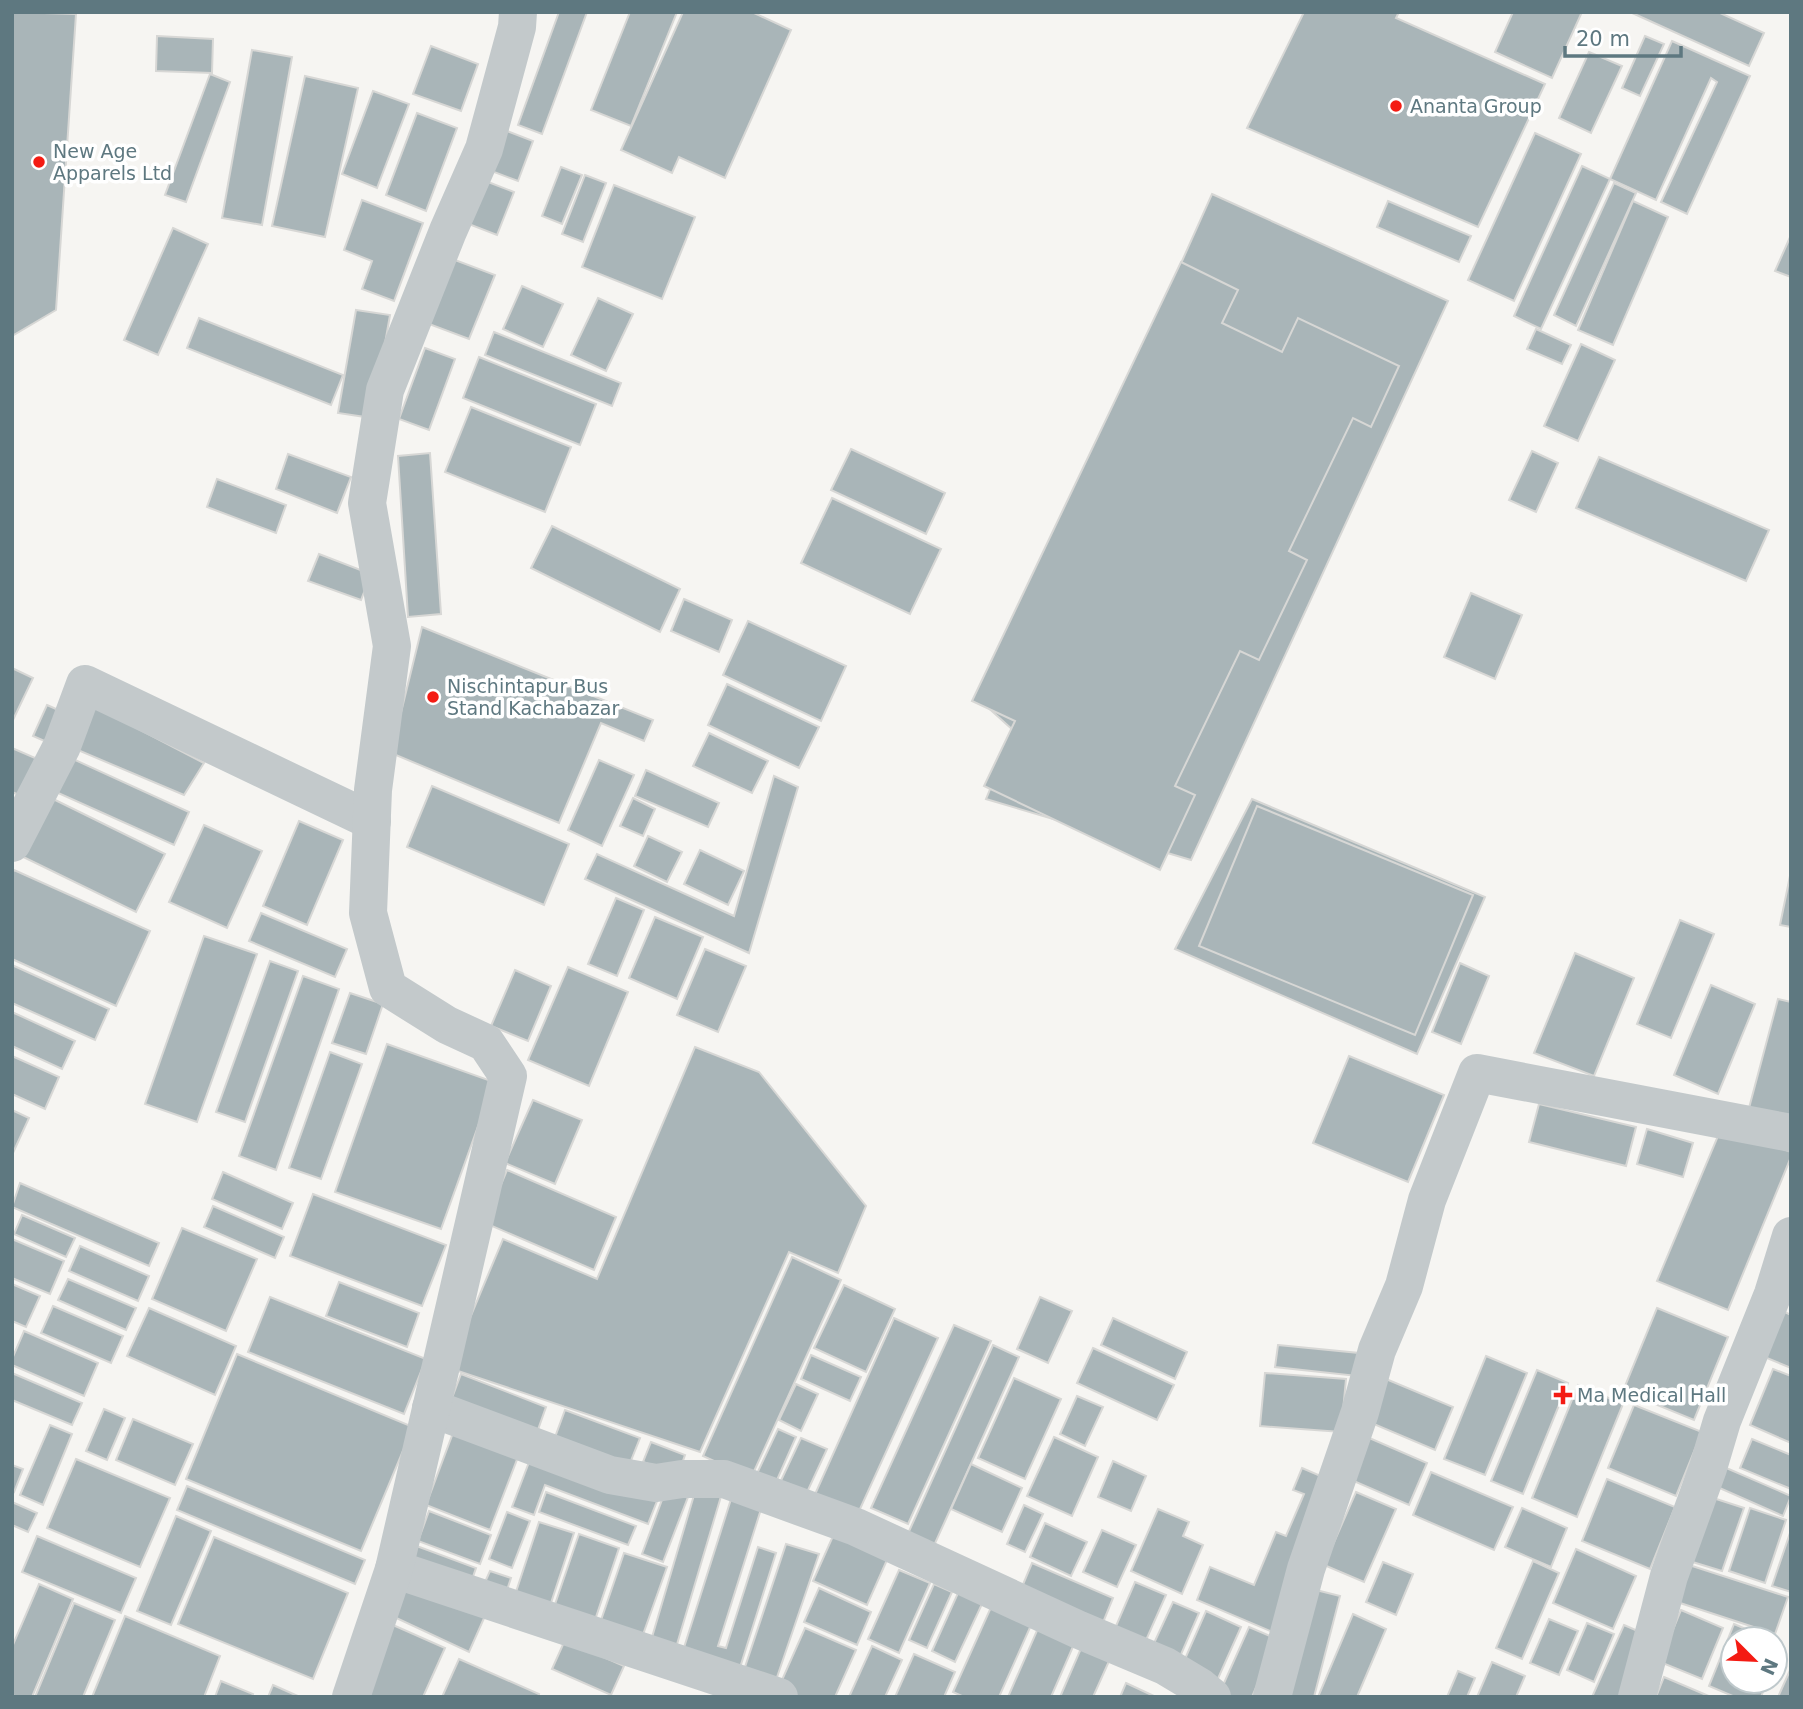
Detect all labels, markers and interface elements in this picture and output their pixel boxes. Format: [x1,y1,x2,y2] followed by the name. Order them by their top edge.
[1565,14,1680,58] scale bar
[1576,27,1630,51] text: 20 m
[1410,95,1542,117] place label: Ananta Group
[1388,98,1404,114] marker: Ananta Group
[53,140,172,184] place label: New Age Apparels Ltd
[31,154,47,170] marker: New Age Apparels Ltd
[447,675,620,719] place label: Nischintapur Bus Stand Kachabazar
[425,689,441,705] marker: Nischintapur Bus Stand Kachabazar
[1577,1384,1726,1406] place label: Ma Medical Hall
[1555,1387,1571,1403] marker: Ma Medical Hall
[1719,1625,1789,1695] north arrow
[1756,1655,1783,1679] text: N

